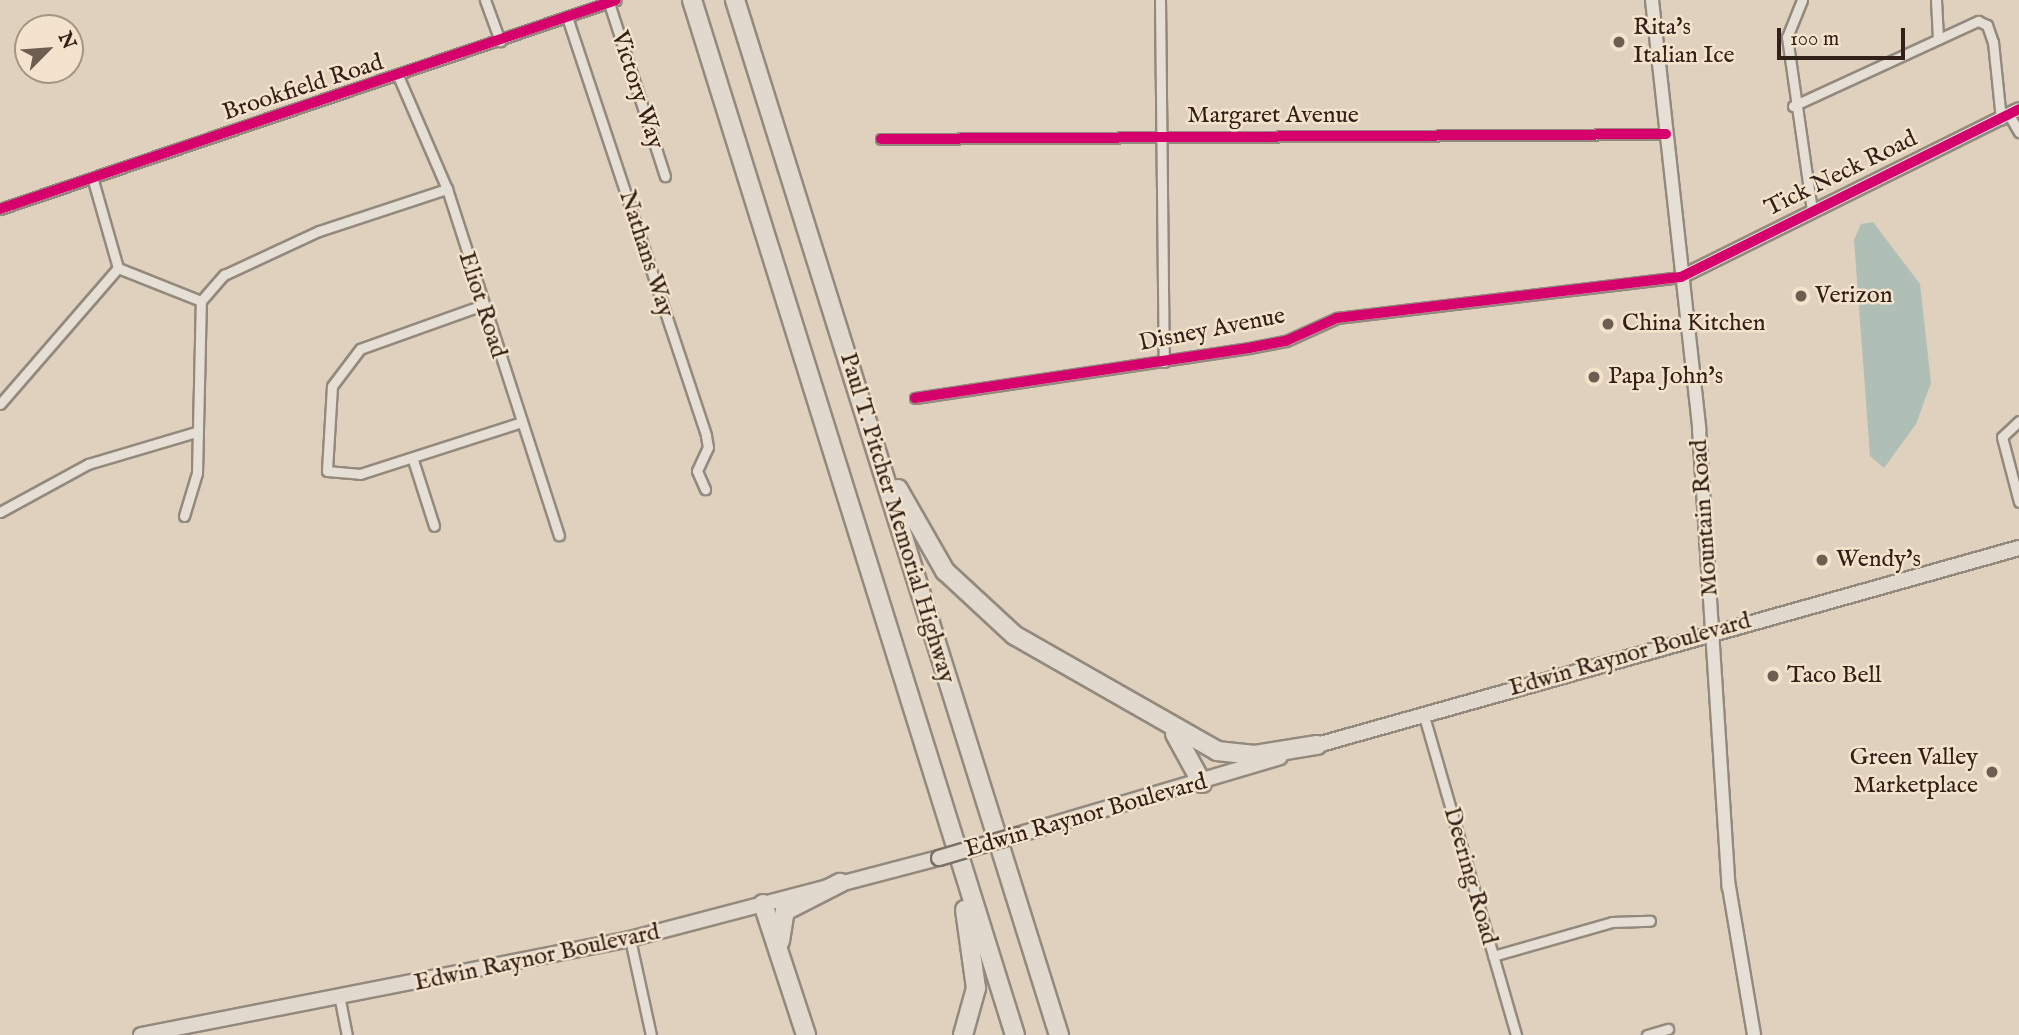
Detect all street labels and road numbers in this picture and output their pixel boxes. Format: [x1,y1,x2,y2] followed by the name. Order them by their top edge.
[604,27,670,153] street label: Victory Way
[219,48,387,128] street label: Brookfield Road
[1187,102,1359,130] street label: Margaret Avenue
[1760,125,1922,223] street label: Tick Neck Road
[612,187,680,321] street label: Nathans Way
[451,248,513,362] street label: Eliot Road
[1136,302,1288,358] street label: Disney Avenue
[833,349,961,687] street label: Paul T. Pitcher Memorial Highway
[1685,438,1725,598] street label: Mountain Road
[1506,607,1754,703] street label: Edwin Raynor Boulevard
[962,768,1210,864] street label: Edwin Raynor Boulevard
[1437,804,1503,948] street label: Deering Road
[412,918,662,998] street label: Edwin Raynor Boulevard

